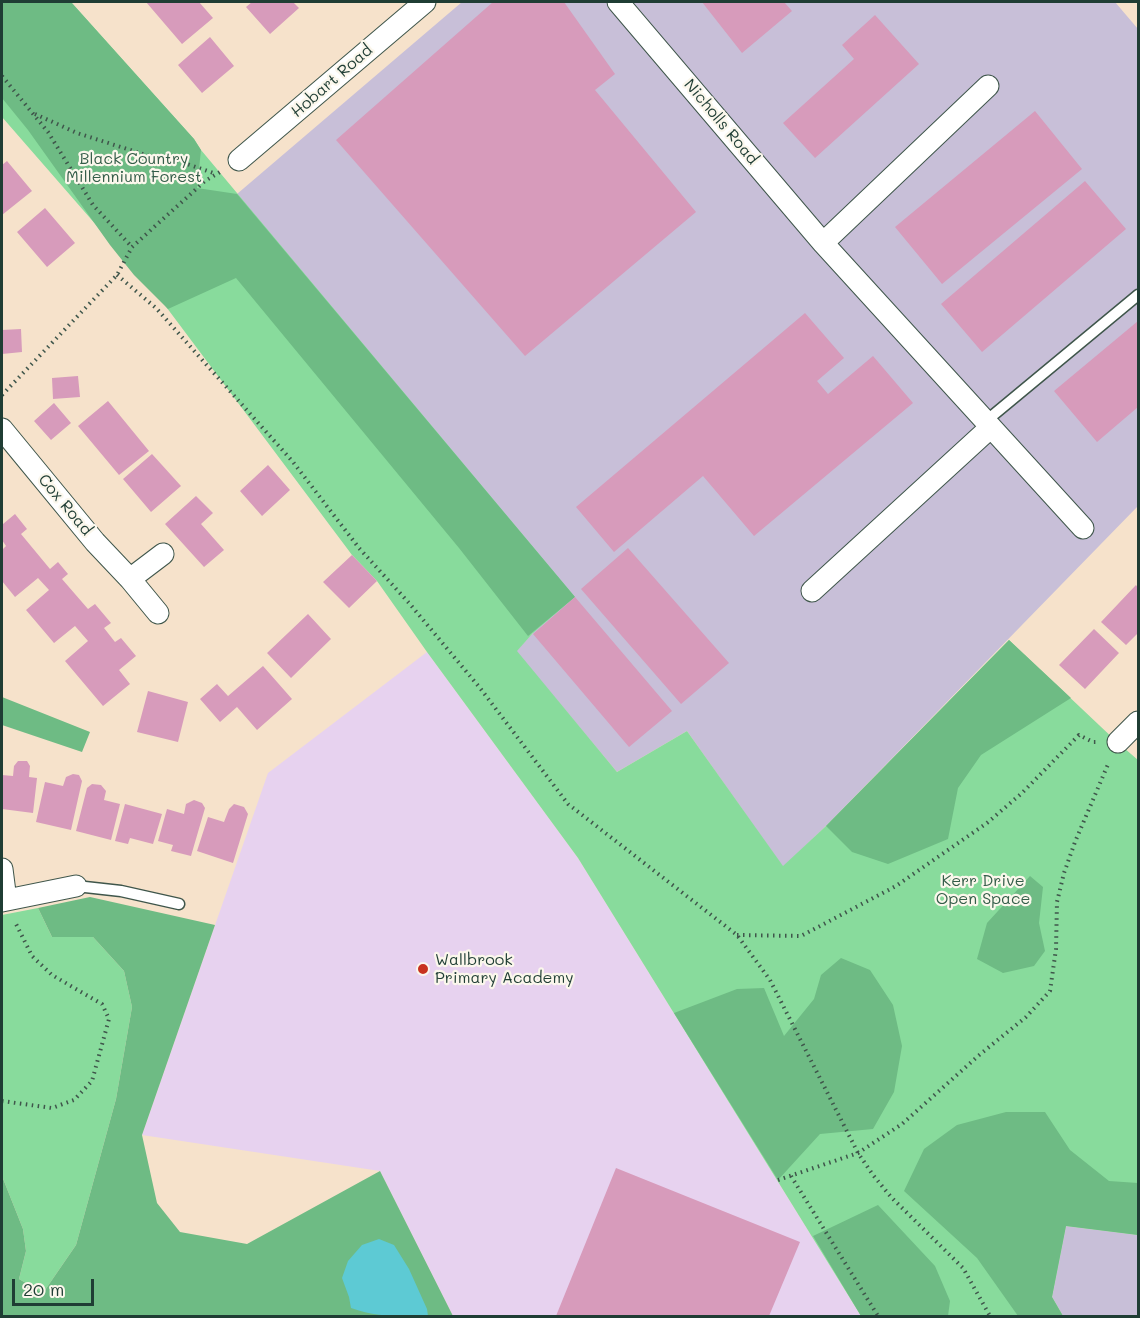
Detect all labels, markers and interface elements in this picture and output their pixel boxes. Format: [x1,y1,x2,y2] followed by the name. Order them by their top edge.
[288,41,376,121] street label: Hobart Road
[680,75,762,169] street label: Nicholls Road
[66,149,202,187] park label: Black Country Millennium Forest
[34,470,96,540] street label: Cox Road
[936,871,1030,909] park label: Kerr Drive Open Space
[435,950,574,988] place label: Wallbrook Primary Academy
[416,962,430,976] marker: Wallbrook Primary Academy
[15,1267,98,1305] scale bar
[23,1277,64,1301] text: 20 m

